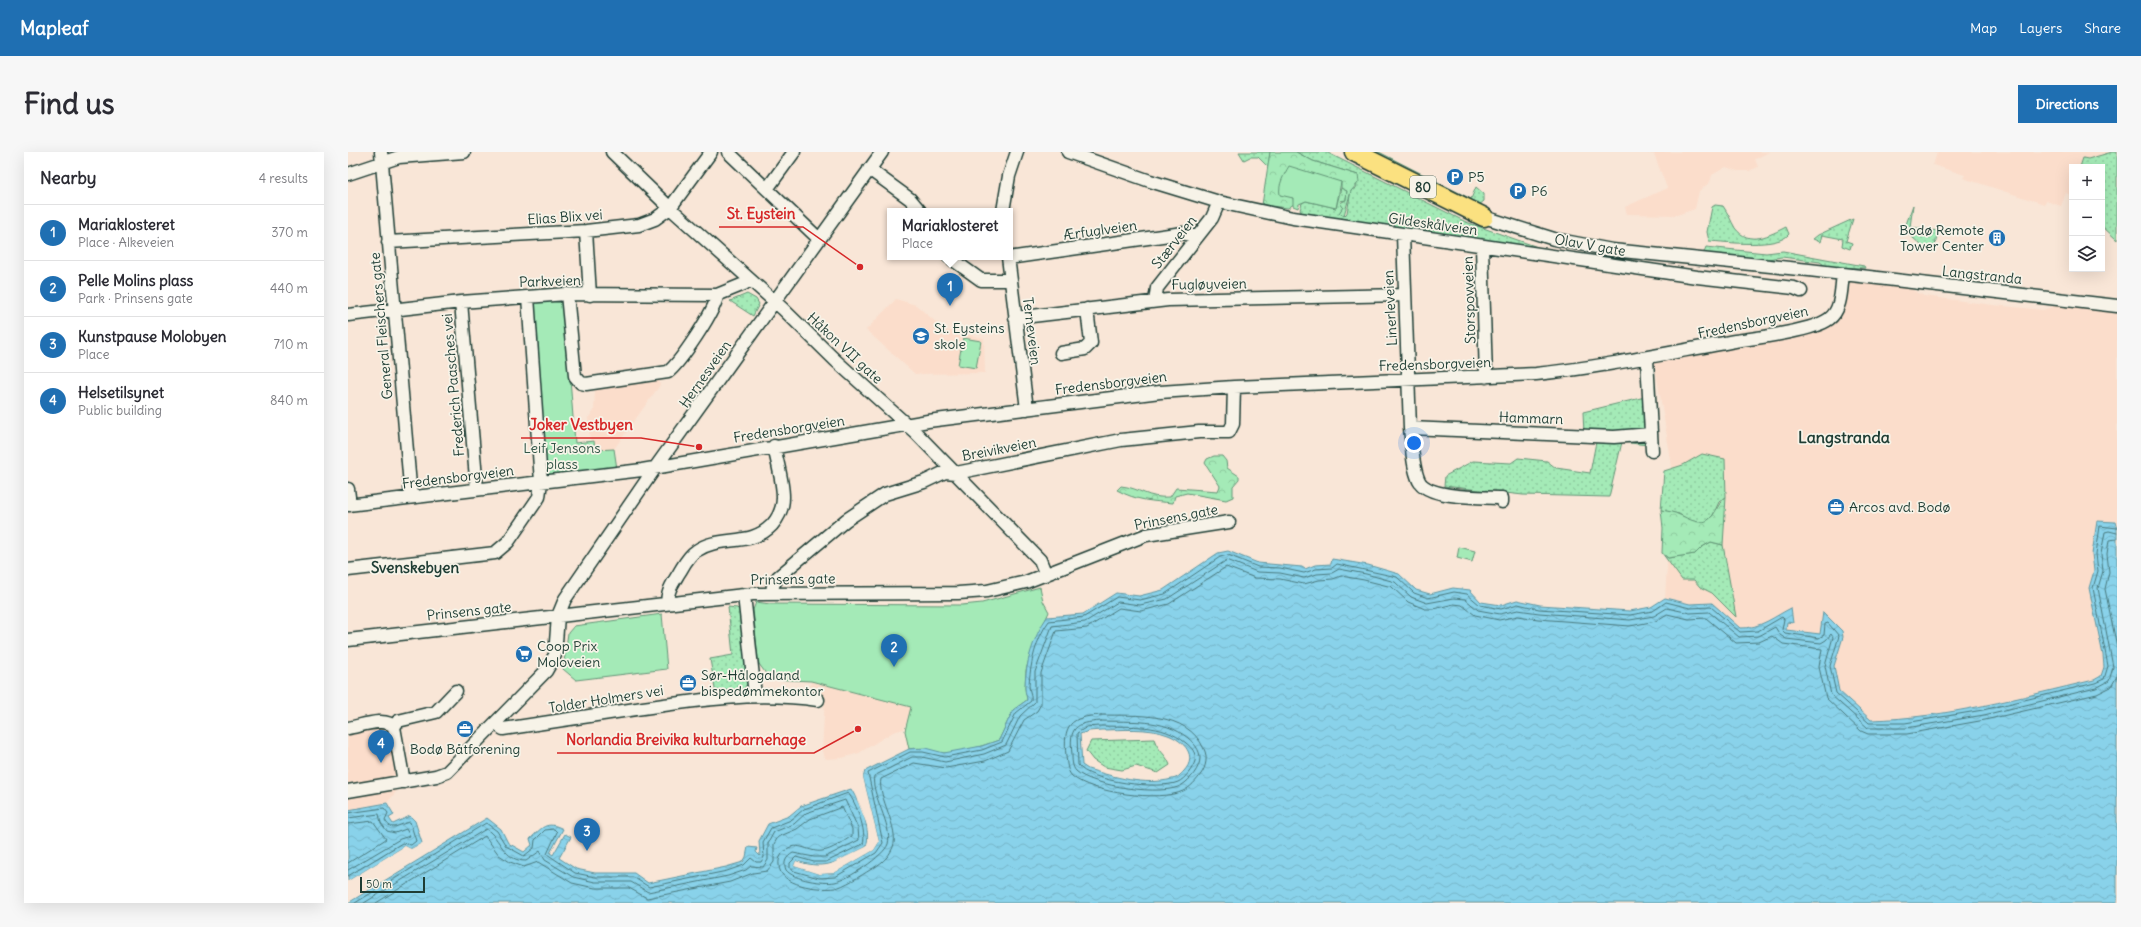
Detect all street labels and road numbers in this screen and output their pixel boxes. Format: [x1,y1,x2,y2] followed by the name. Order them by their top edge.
[1410,176,1436,198] road number: 80
[527,205,603,229] street label: Elias Blix vei
[1387,209,1479,239] street label: Gildeskålveien
[1148,212,1200,272] street label: Stærveien
[1062,216,1138,244] street label: Ærfuglveien
[1553,230,1627,260] street label: Olav V gate
[366,252,396,400] street label: General Fleischers gate
[1458,256,1480,344] street label: Storspovveien
[1941,262,2023,288] street label: Langstranda
[1379,270,1401,346] street label: Linerleveien
[519,271,581,291] street label: Parkveien
[1171,274,1247,294] street label: Fugløyveien
[1019,296,1045,366] street label: Terneveien
[1696,302,1810,342] street label: Fredensborgveien
[804,308,886,388] street label: Håkon VII gate
[438,313,468,457] street label: Frederich Paasches vei
[675,337,735,411] street label: Hernesveien
[1378,353,1492,375] street label: Fredensborgveien
[1054,367,1168,399] street label: Fredensborgveien
[1498,408,1564,428] street label: Hammarn
[732,411,846,447] street label: Fredensborgveien
[960,433,1038,465] street label: Breivikveien
[401,461,515,493] street label: Fredensborgveien
[1133,500,1219,534] street label: Prinsens gate
[750,569,836,589] street label: Prinsens gate
[426,598,512,624] street label: Prinsens gate
[547,681,665,717] street label: Tolder Holmers vei

